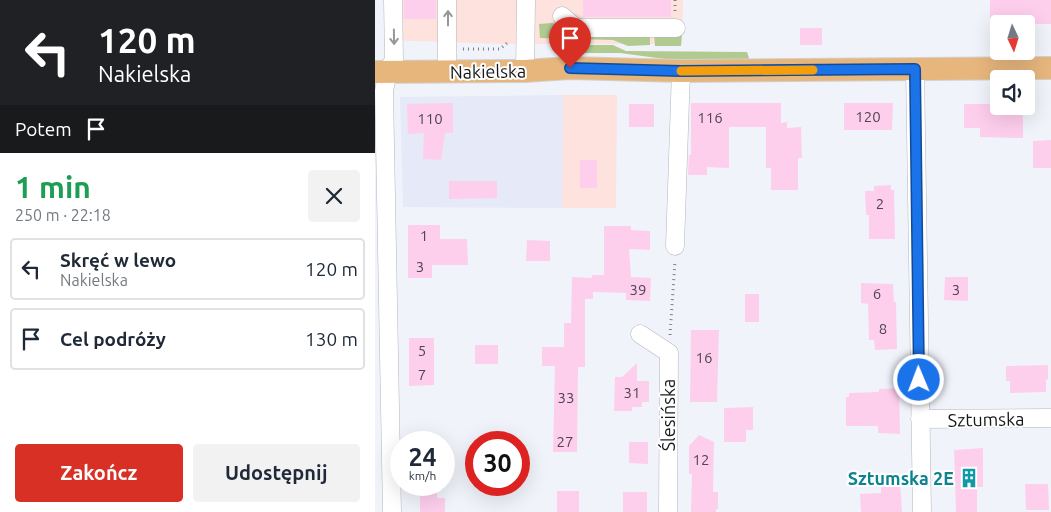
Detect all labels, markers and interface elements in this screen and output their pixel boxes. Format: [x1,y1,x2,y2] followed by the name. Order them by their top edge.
[443,10,453,26] one-way arrow
[990,15,1035,60] north arrow
[990,15,1035,115] map controls
[549,17,591,68] pin
[15,20,80,85] icon: left
[98,20,196,60] text: 120 m
[556,24,584,52] icon: arrive
[389,28,398,44] one-way arrow
[450,60,526,82] street label: Nakielska
[98,61,191,86] text: Nakielska
[990,70,1035,115] button: sound
[855,108,881,125] house number: 120
[697,109,723,126] house number: 116
[417,110,443,127] house number: 110
[82,115,110,143] icon: arrive
[15,118,72,140] text: Potem
[15,170,91,204] text: 1 min
[308,170,360,222] button: close
[876,195,884,212] house number: 2
[15,206,111,224] text: 250 m · 22:18
[420,227,428,244] house number: 1
[60,249,176,271] text: Skręć w lewo
[17,255,45,283] icon: left
[305,258,358,280] text: 120 m
[416,258,424,275] house number: 3
[60,271,128,289] text: Nakielska
[630,281,646,298] house number: 39
[952,281,960,298] house number: 3
[873,285,881,302] house number: 6
[879,320,887,337] house number: 8
[17,325,45,353] icon: arrive
[60,328,166,350] text: Cel podróży
[305,328,358,350] text: 130 m
[418,342,426,359] house number: 5
[696,349,712,366] house number: 16
[892,353,944,405] position arrow
[418,366,426,383] house number: 7
[657,379,678,451] street label: Ślesińska
[624,384,640,401] house number: 31
[558,389,574,406] house number: 33
[947,408,1025,430] street label: Sztumska
[465,431,530,496] speed limit sign: 30
[557,433,573,450] house number: 27
[408,443,437,471] text: 24
[15,444,183,502] button: Zakończ
[193,444,360,502] button: Udostępnij
[693,451,709,468] house number: 12
[958,467,980,489] building icon: Sztumska 2E
[848,468,954,488] place label: Sztumska 2E
[409,469,436,482] text: km/h

